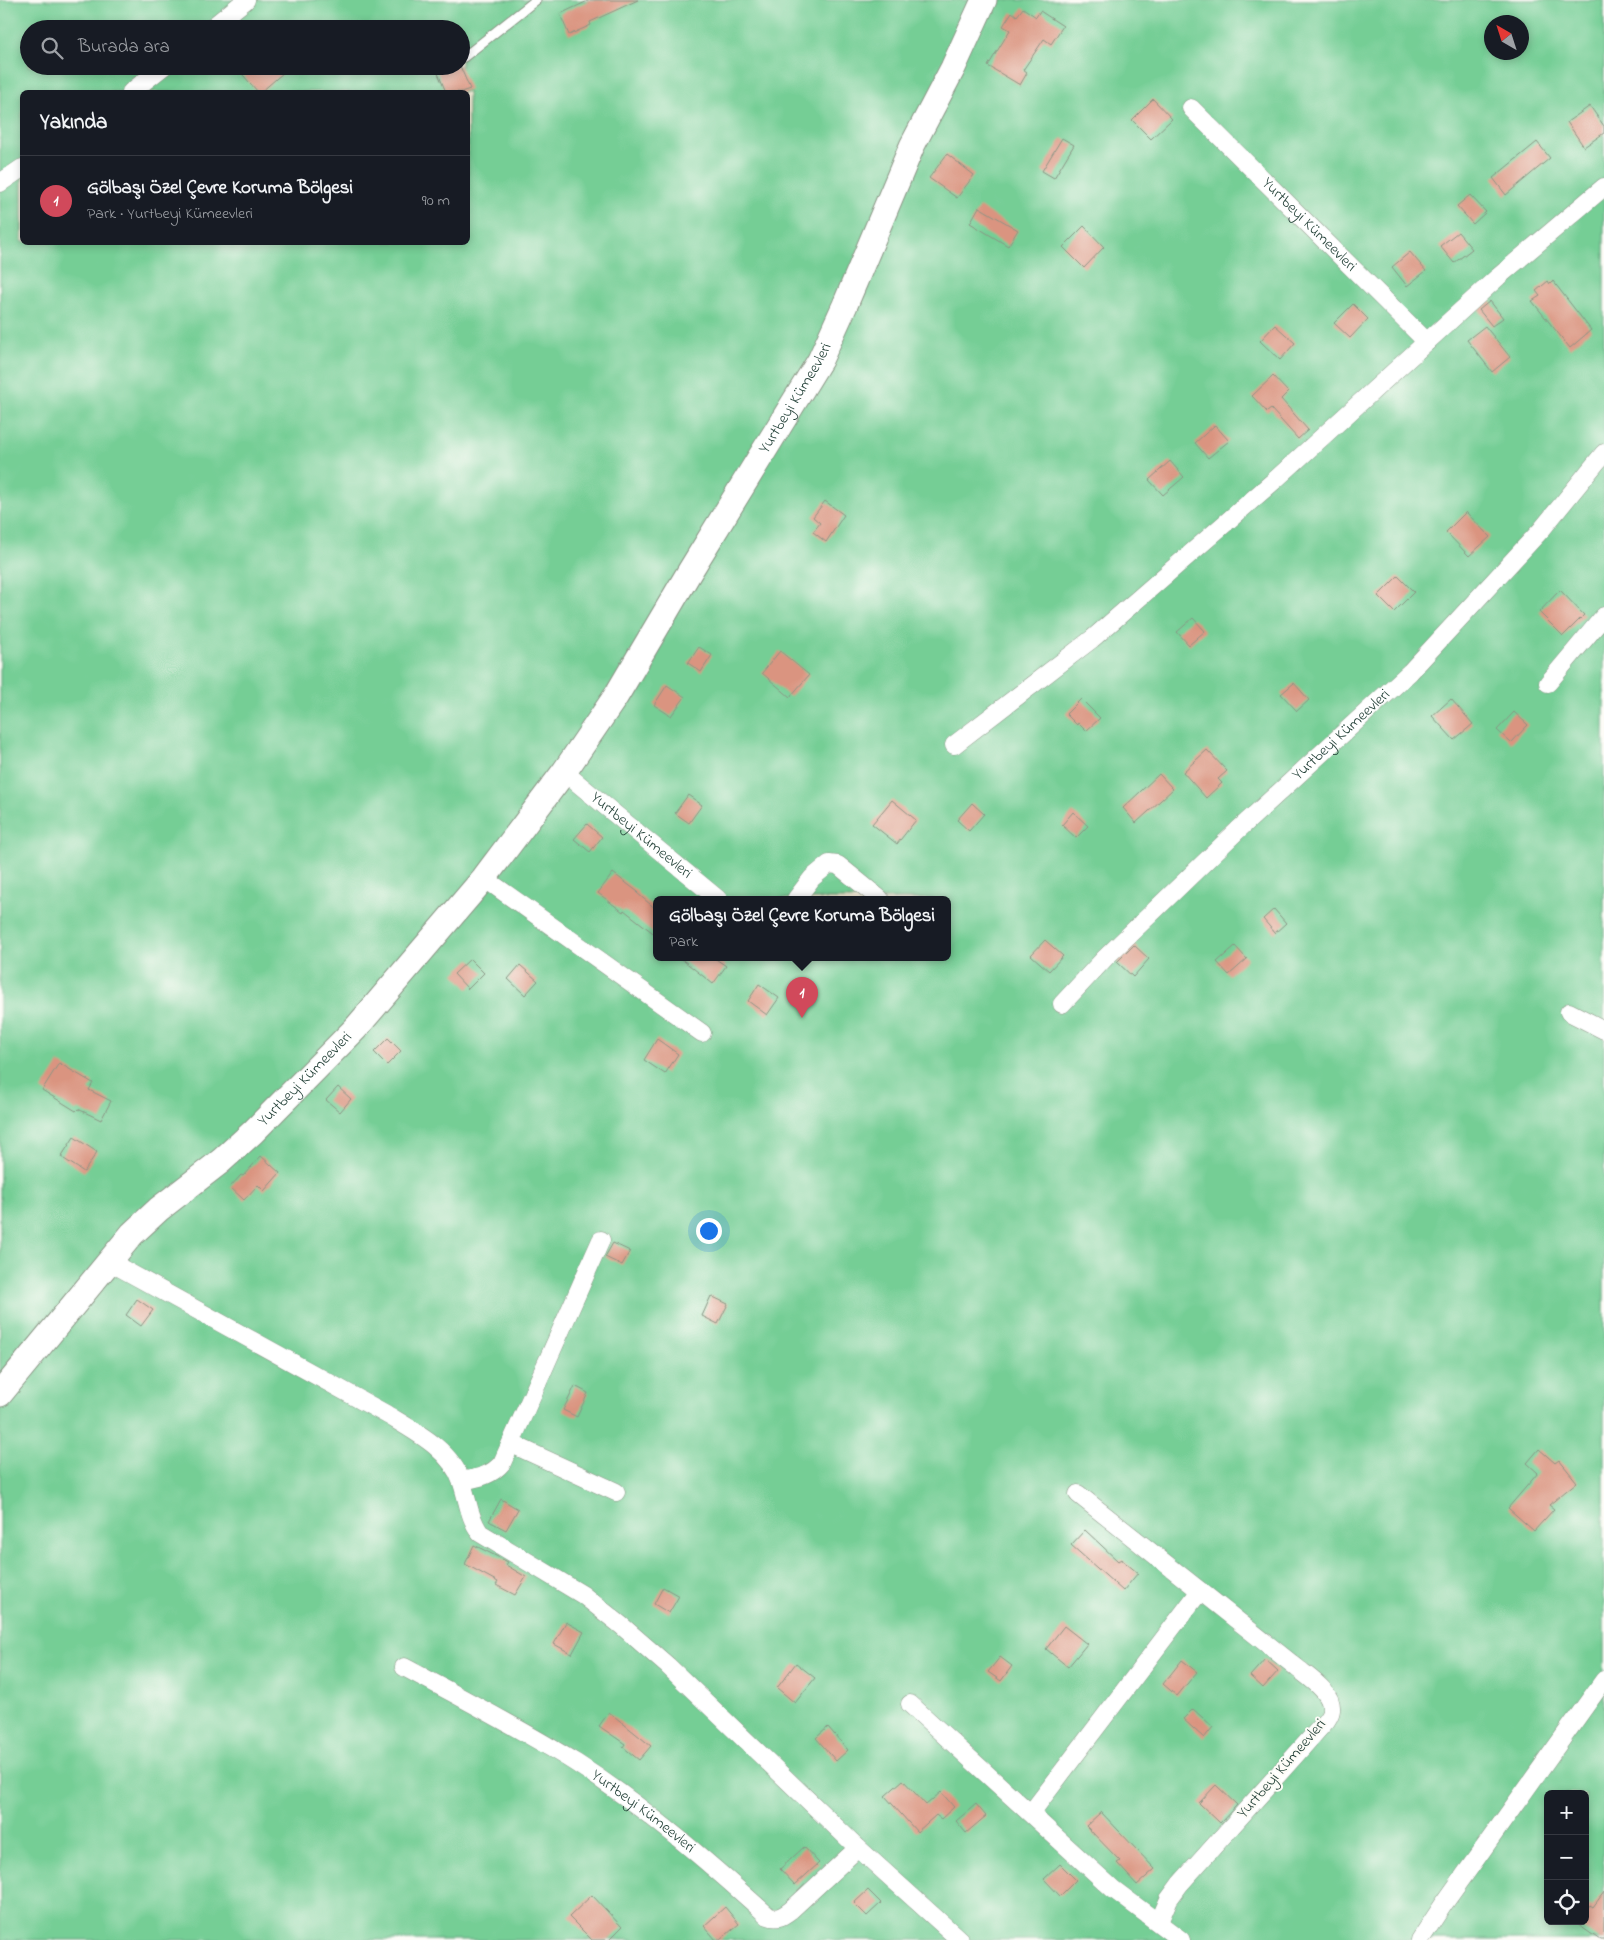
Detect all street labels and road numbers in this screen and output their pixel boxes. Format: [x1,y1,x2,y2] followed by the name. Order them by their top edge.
[1256,172,1362,278] street label: Yurtbeyi Kümeevleri
[753,339,838,458] street label: Yurtbeyi Kümeevleri
[1287,684,1396,786] street label: Yurtbeyi Kümeevleri
[585,786,697,885] street label: Yurtbeyi Kümeevleri
[252,1026,358,1132] street label: Yurtbeyi Kümeevleri
[1232,1714,1332,1824] street label: Yurtbeyi Kümeevleri
[586,1764,701,1859] street label: Yurtbeyi Kümeevleri

